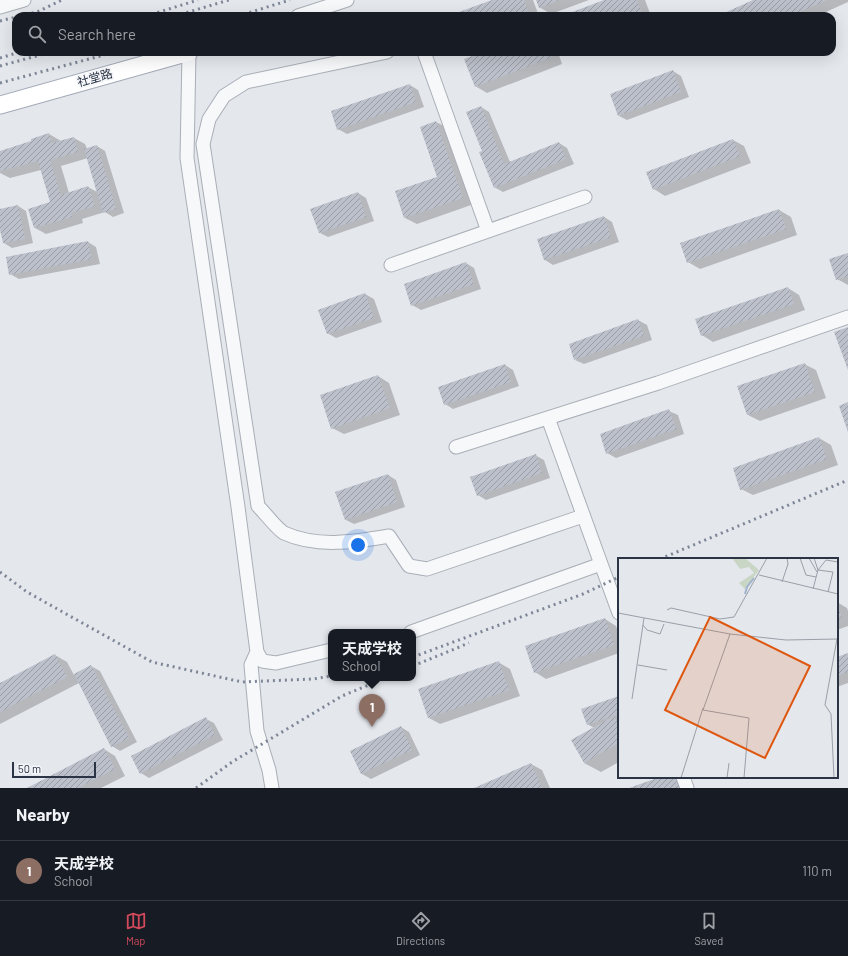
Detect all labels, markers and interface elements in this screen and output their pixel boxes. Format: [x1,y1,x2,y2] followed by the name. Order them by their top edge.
[12,12,836,56] search box
[26,23,48,45] icon: search
[58,25,136,43] text: Search here
[75,65,114,89] street label: 社堂路
[348,535,368,555] your location
[618,558,838,778] inset map
[328,629,416,681] popup
[342,639,402,657] text: 天成学校
[342,658,380,674] text: School
[359,694,385,727] pin: 1
[12,760,96,779] scale bar
[18,762,41,775] text: 50 m
[16,804,70,824] text: Nearby
[54,854,114,872] text: 天成学校
[27,863,31,879] text: 1
[802,863,832,879] text: 110 m
[54,873,92,889] text: School
[125,910,147,947] tab: Map
[396,910,445,947] tab: Directions
[694,910,723,947] tab: Saved

